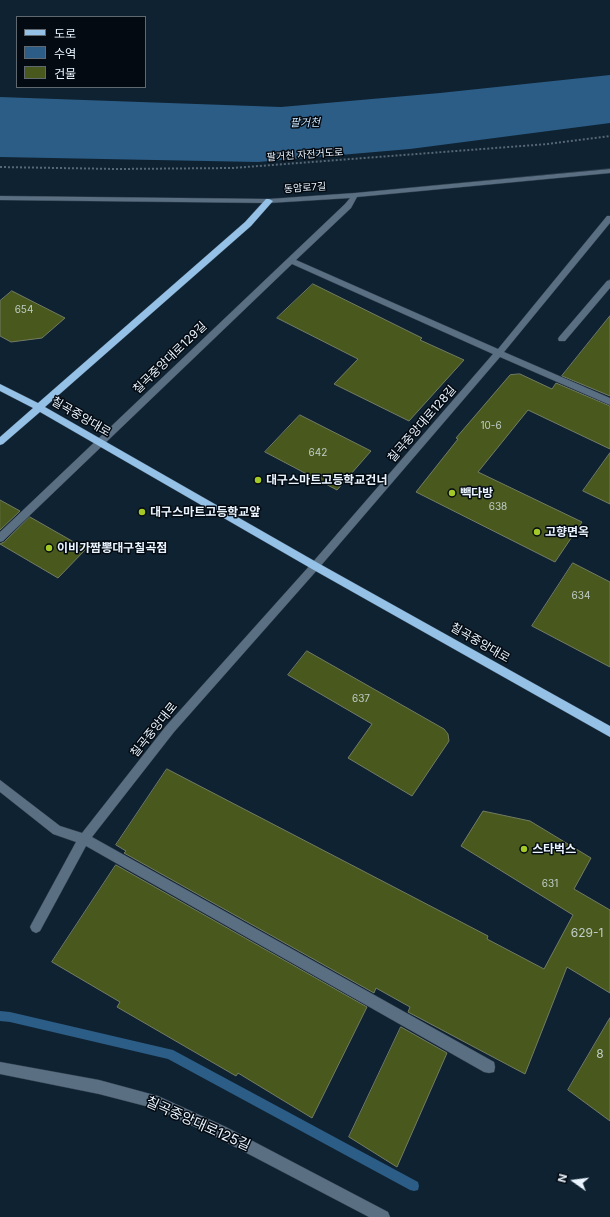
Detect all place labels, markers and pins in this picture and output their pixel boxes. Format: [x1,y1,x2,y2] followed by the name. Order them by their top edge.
[266,473,387,487] place label: 대구스마트고등학교건너
[253,475,263,485] marker: 대구스마트고등학교건너
[460,486,493,500] place label: 빽다방
[447,488,457,498] marker: 빽다방
[150,505,260,519] place label: 대구스마트고등학교앞
[137,507,147,517] marker: 대구스마트고등학교앞
[545,525,589,539] place label: 고향면옥
[532,527,542,537] marker: 고향면옥
[57,541,167,555] place label: 이비가짬뽕대구칠곡점
[44,543,54,553] marker: 이비가짬뽕대구칠곡점
[532,842,576,856] place label: 스타벅스
[519,844,529,854] marker: 스타벅스

